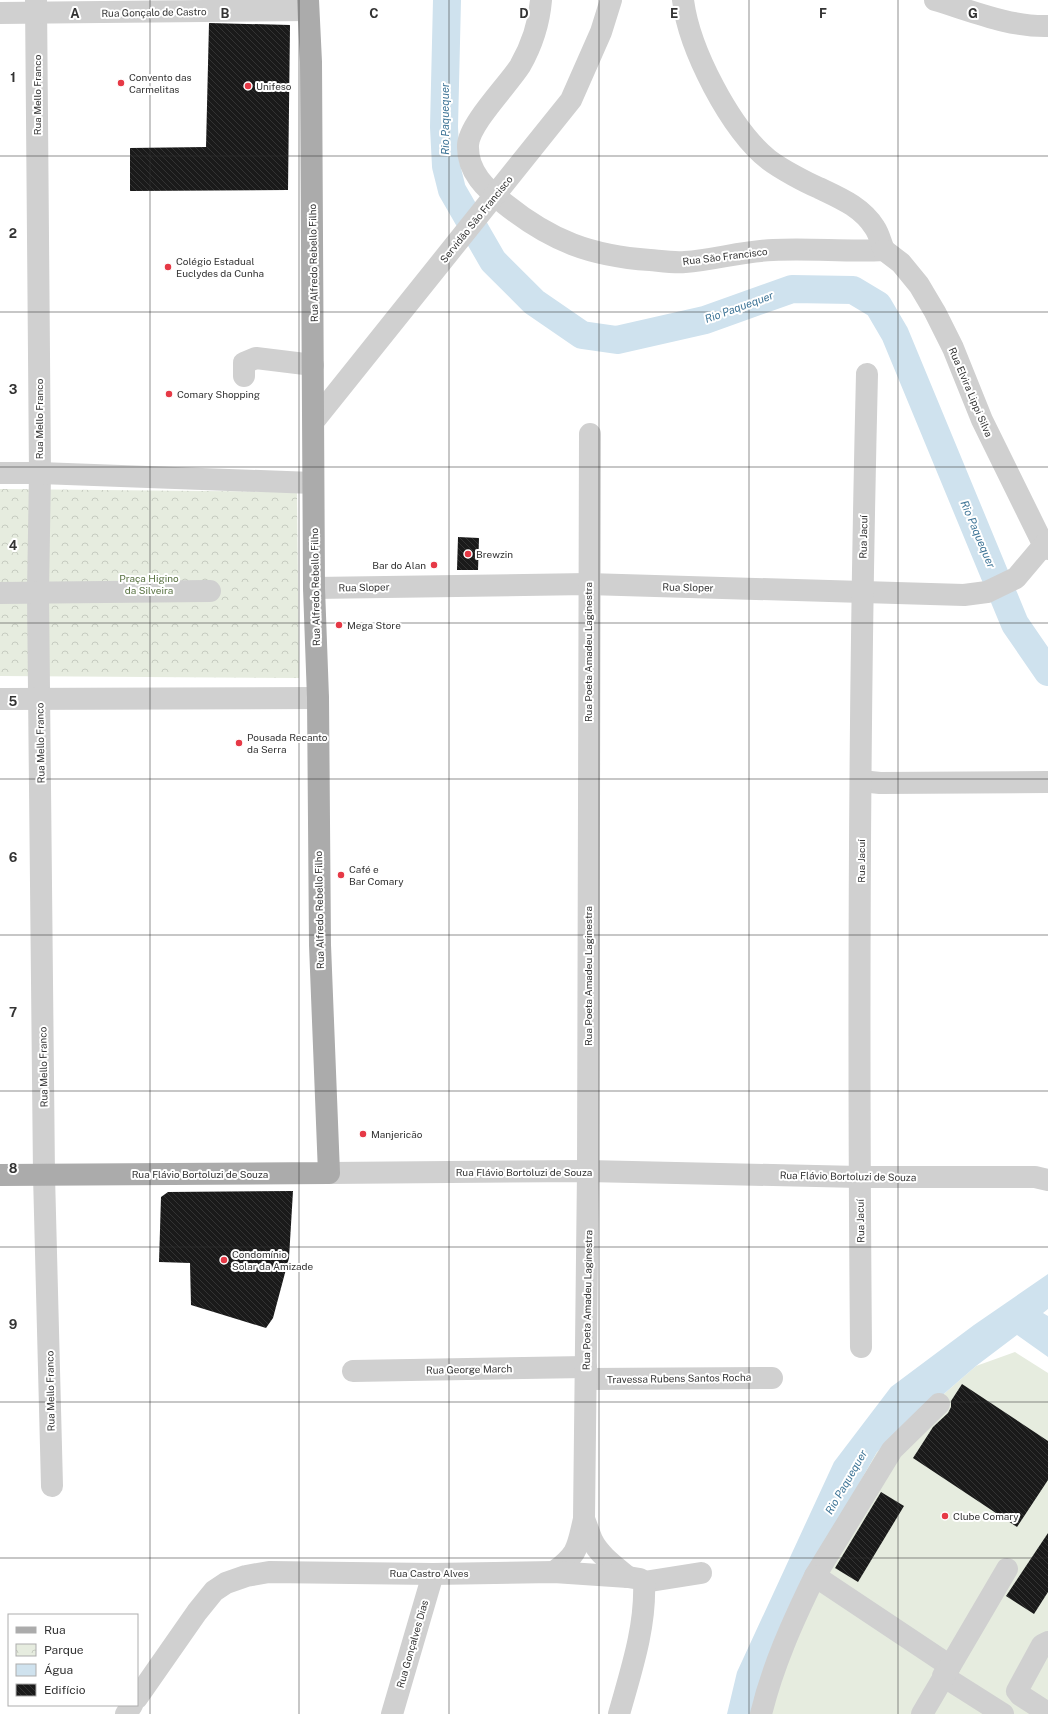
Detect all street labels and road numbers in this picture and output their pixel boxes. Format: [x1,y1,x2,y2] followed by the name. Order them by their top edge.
[101,5,207,19] street label: Rua Gonçalo de Castro
[31,54,43,135] street label: Rua Mello Franco
[437,173,515,265] street label: Servidão São Francisco
[306,203,320,322] street label: Rua Alfredo Rebello Filho
[682,245,769,267] street label: Rua São Francisco
[947,345,995,439] street label: Rua Elvira Lippi Silva
[33,378,45,459] street label: Rua Mello Franco
[857,515,869,559] street label: Rua Jacuí
[308,527,322,646] street label: Rua Alfredo Rebello Filho
[338,581,390,593] street label: Rua Sloper
[662,581,714,593] street label: Rua Sloper
[582,582,594,722] street label: Rua Poeta Amadeu Laginestra
[33,702,47,783] street label: Rua Mello Franco
[855,839,867,883] street label: Rua Jacuí
[312,850,326,969] street label: Rua Alfredo Rebello Filho
[582,906,594,1046] street label: Rua Poeta Amadeu Laginestra
[36,1026,50,1107] street label: Rua Mello Franco
[456,1166,592,1178] street label: Rua Flávio Bortoluzi de Souza
[132,1168,268,1180] street label: Rua Flávio Bortoluzi de Souza
[780,1169,916,1183] street label: Rua Flávio Bortoluzi de Souza
[854,1199,866,1243] street label: Rua Jacuí
[580,1230,594,1370] street label: Rua Poeta Amadeu Laginestra
[43,1350,57,1431] street label: Rua Mello Franco
[426,1362,512,1376] street label: Rua George March
[607,1371,751,1385] street label: Travessa Rubens Santos Rocha
[390,1567,469,1579] street label: Rua Castro Alves
[394,1599,430,1689] street label: Rua Gonçalves Dias

